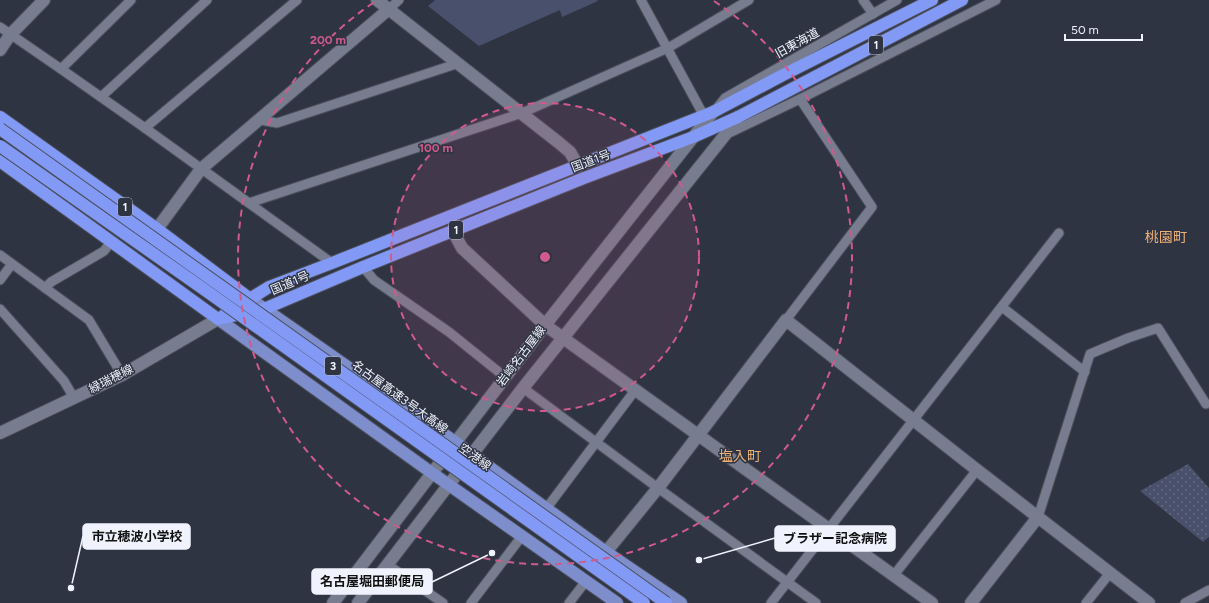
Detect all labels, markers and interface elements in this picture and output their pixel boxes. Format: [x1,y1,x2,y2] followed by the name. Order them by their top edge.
[1065,16,1142,42] scale bar
[1071,23,1099,37] text: 50 m
[773,25,821,61] street label: 旧東海道
[310,33,346,47] text: 200 m
[869,36,883,54] road number: 1
[419,141,453,155] text: 100 m
[569,147,613,175] street label: 国道1号
[118,198,132,216] road number: 1
[449,221,463,239] road number: 1
[1145,229,1187,246] district label: 桃園町
[538,250,552,264] centre of rings
[268,269,312,297] street label: 国道1号
[494,323,548,389] street label: 岩崎名古屋線
[325,357,341,375] road number: 3
[350,358,450,436] street label: 名古屋高速3号大高線
[86,362,136,396] street label: 緑瑞穂線
[456,441,494,473] street label: 空港線
[719,448,761,465] district label: 塩入町
[83,524,190,549] callout: 市立穂波小学校
[775,526,895,551] callout: ブラザー記念病院
[91,529,183,544] text: 市立穂波小学校
[783,531,887,546] text: ブラザー記念病院
[312,569,432,594] callout: 名古屋堀田郵便局
[320,574,424,589] text: 名古屋堀田郵便局

